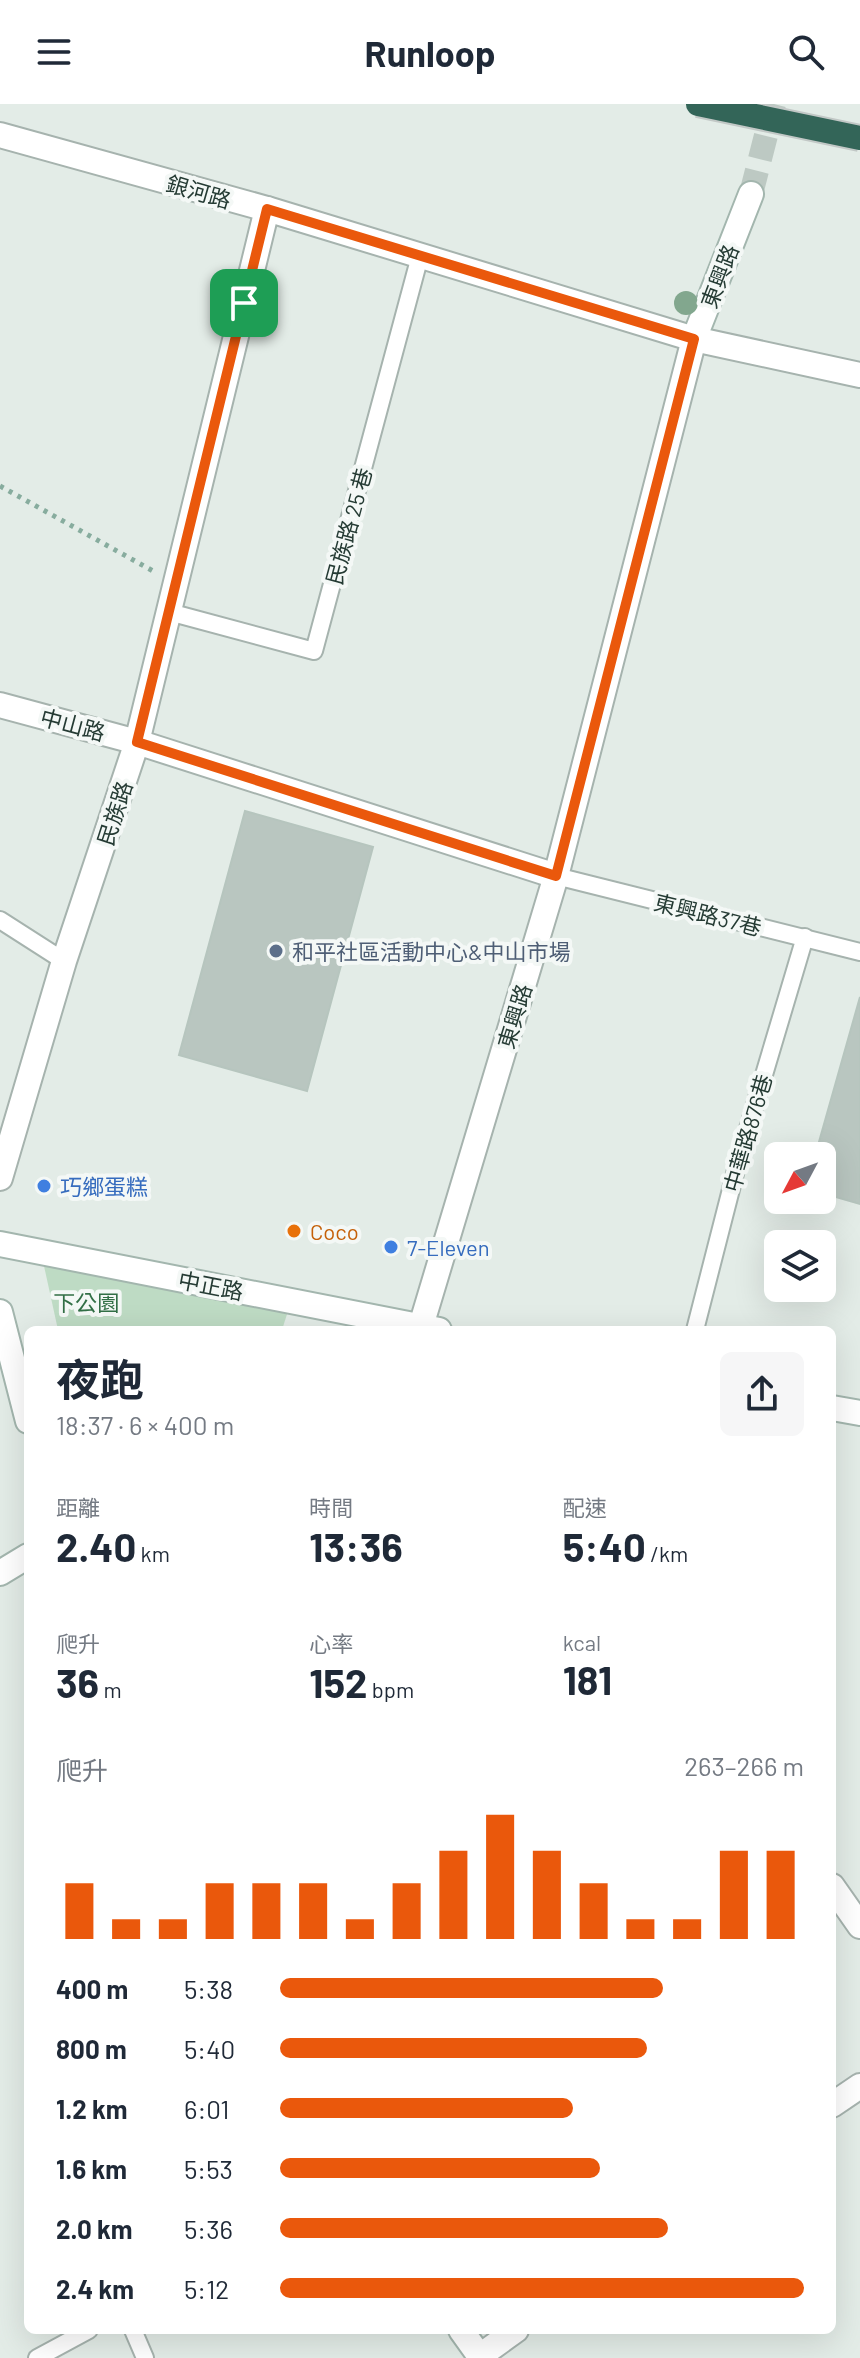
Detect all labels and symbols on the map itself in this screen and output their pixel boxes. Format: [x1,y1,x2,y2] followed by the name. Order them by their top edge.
[164,169,234,213] street label: 銀河路
[695,241,743,311] street label: 東興路
[210,269,278,337] pin
[320,465,376,587] street label: 民族路 25 巷
[38,703,108,745] street label: 中山路
[91,778,137,848] street label: 民族路
[652,888,764,940] street label: 東興路37巷
[292,938,570,964] place label: 和平社區活動中心&中山市場
[267,942,285,960] marker: 和平社區活動中心&中山市場
[492,981,536,1051] street label: 東興路
[718,1071,776,1195] street label: 中華路876巷
[764,1142,836,1214] north arrow
[60,1173,148,1199] place label: 巧鄉蛋糕
[35,1177,53,1195] marker: 巧鄉蛋糕
[310,1218,359,1244] place label: Coco
[285,1222,303,1240] marker: Coco
[407,1234,490,1260] place label: 7-Eleven
[382,1238,400,1256] marker: 7-Eleven
[176,1266,246,1304] street label: 中正路
[53,1289,119,1315] park label: 下公園

